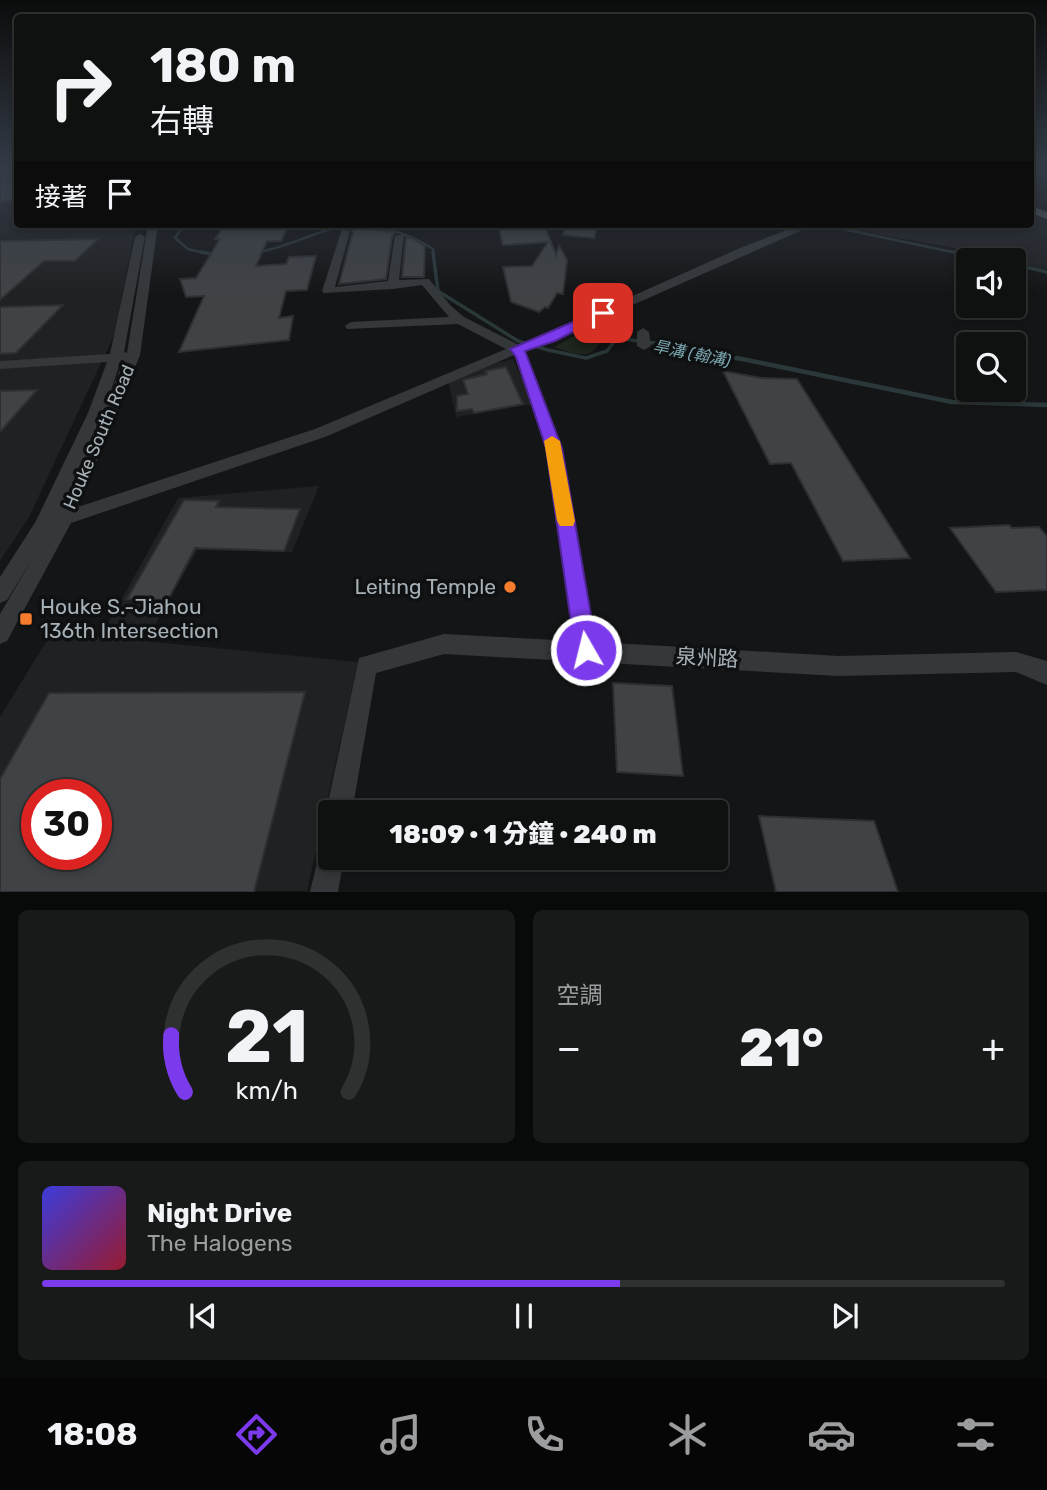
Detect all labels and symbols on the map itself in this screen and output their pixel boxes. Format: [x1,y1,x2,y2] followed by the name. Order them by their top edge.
[573,283,633,343] pin
[651,337,733,370] water label: 旱溝 (翰溝)
[59,361,139,513] street label: Houke South Road
[354,574,496,599] place label: Leiting Temple
[502,579,518,595] marker: Leiting Temple
[40,594,219,643] place label: Houke S.-Jiahou 136th Intersection
[18,611,34,627] marker: Houke S.-Jiahou 136th Intersection
[549,613,623,687] position arrow
[675,643,739,672] street label: 泉州路
[21,779,112,870] speed limit sign: 30

